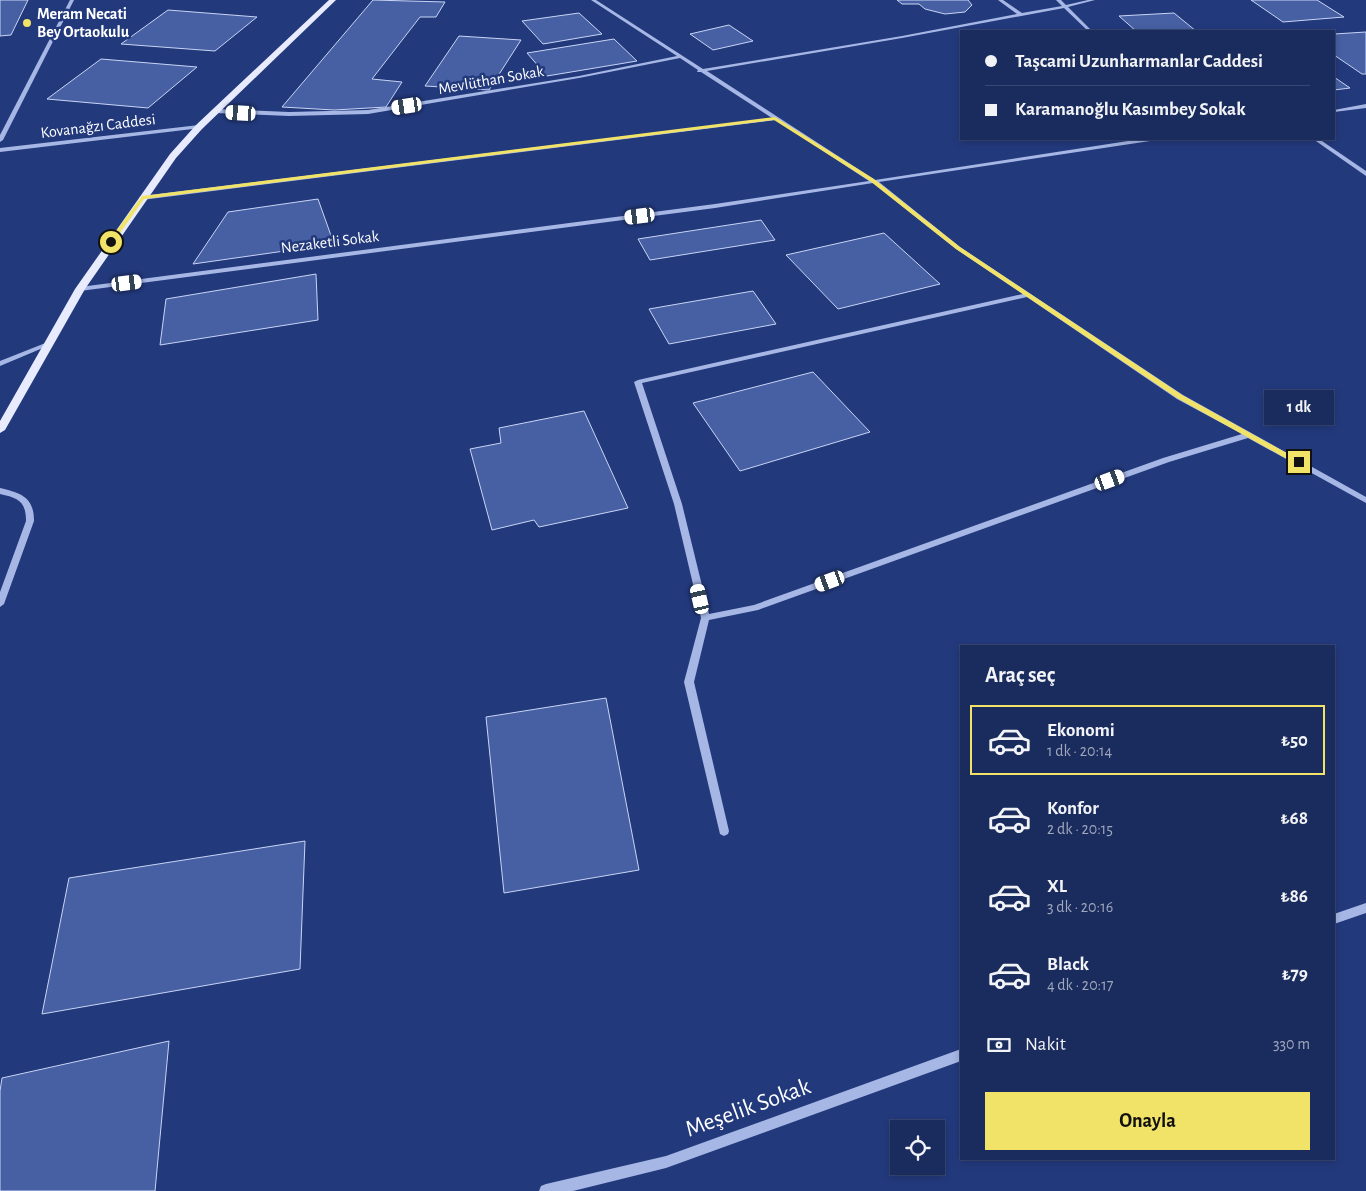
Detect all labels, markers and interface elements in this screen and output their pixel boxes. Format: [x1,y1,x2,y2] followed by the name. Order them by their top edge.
[37,6,130,41] place label: Meram Necati Bey Ortaokulu
[21,17,33,29] marker: Meram Necati Bey Ortaokulu
[1015,52,1263,71] text: Taşcami Uzunharmanlar Caddesi
[437,63,546,97] street label: Mevlüthan Sokak
[391,96,422,116] car
[1015,100,1246,119] text: Karamanoğlu Kasımbey Sokak
[225,105,256,121] car
[40,111,156,141] street label: Kovanağzı Caddesi
[624,207,655,225] car
[280,228,381,256] street label: Nezaketli Sokak
[100,231,122,253] route start
[111,274,142,292] car
[1264,390,1334,424] callout: 1 dk
[1287,399,1311,415] text: 1 dk
[1288,451,1310,473] route end
[1093,468,1126,492] car
[813,569,846,593] car
[689,583,710,615] car
[985,664,1055,686] text: Araç seç
[987,718,1032,763] icon: car
[1047,721,1115,740] text: Ekonomi
[1281,731,1308,750] text: ₺50
[1047,743,1112,759] text: 1 dk · 20:14
[987,796,1032,841] icon: car
[1047,799,1099,818] text: Konfor
[1281,809,1308,828] text: ₺68
[1047,821,1113,837] text: 2 dk · 20:15
[987,874,1032,919] icon: car
[1047,877,1067,896] text: XL
[1281,887,1308,906] text: ₺86
[1047,899,1113,915] text: 3 dk · 20:16
[987,952,1032,997] icon: car
[1047,955,1089,974] text: Black
[1282,965,1308,984] text: ₺79
[1047,977,1113,993] text: 4 dk · 20:17
[985,1031,1013,1059] icon: cash
[1025,1035,1066,1054] text: Nakit
[1273,1036,1310,1052] text: 330 m
[682,1074,814,1142] street label: Meşelik Sokak
[985,1092,1310,1150] button: Onayla
[890,1120,945,1175] map controls
[890,1120,945,1175] button: locate

